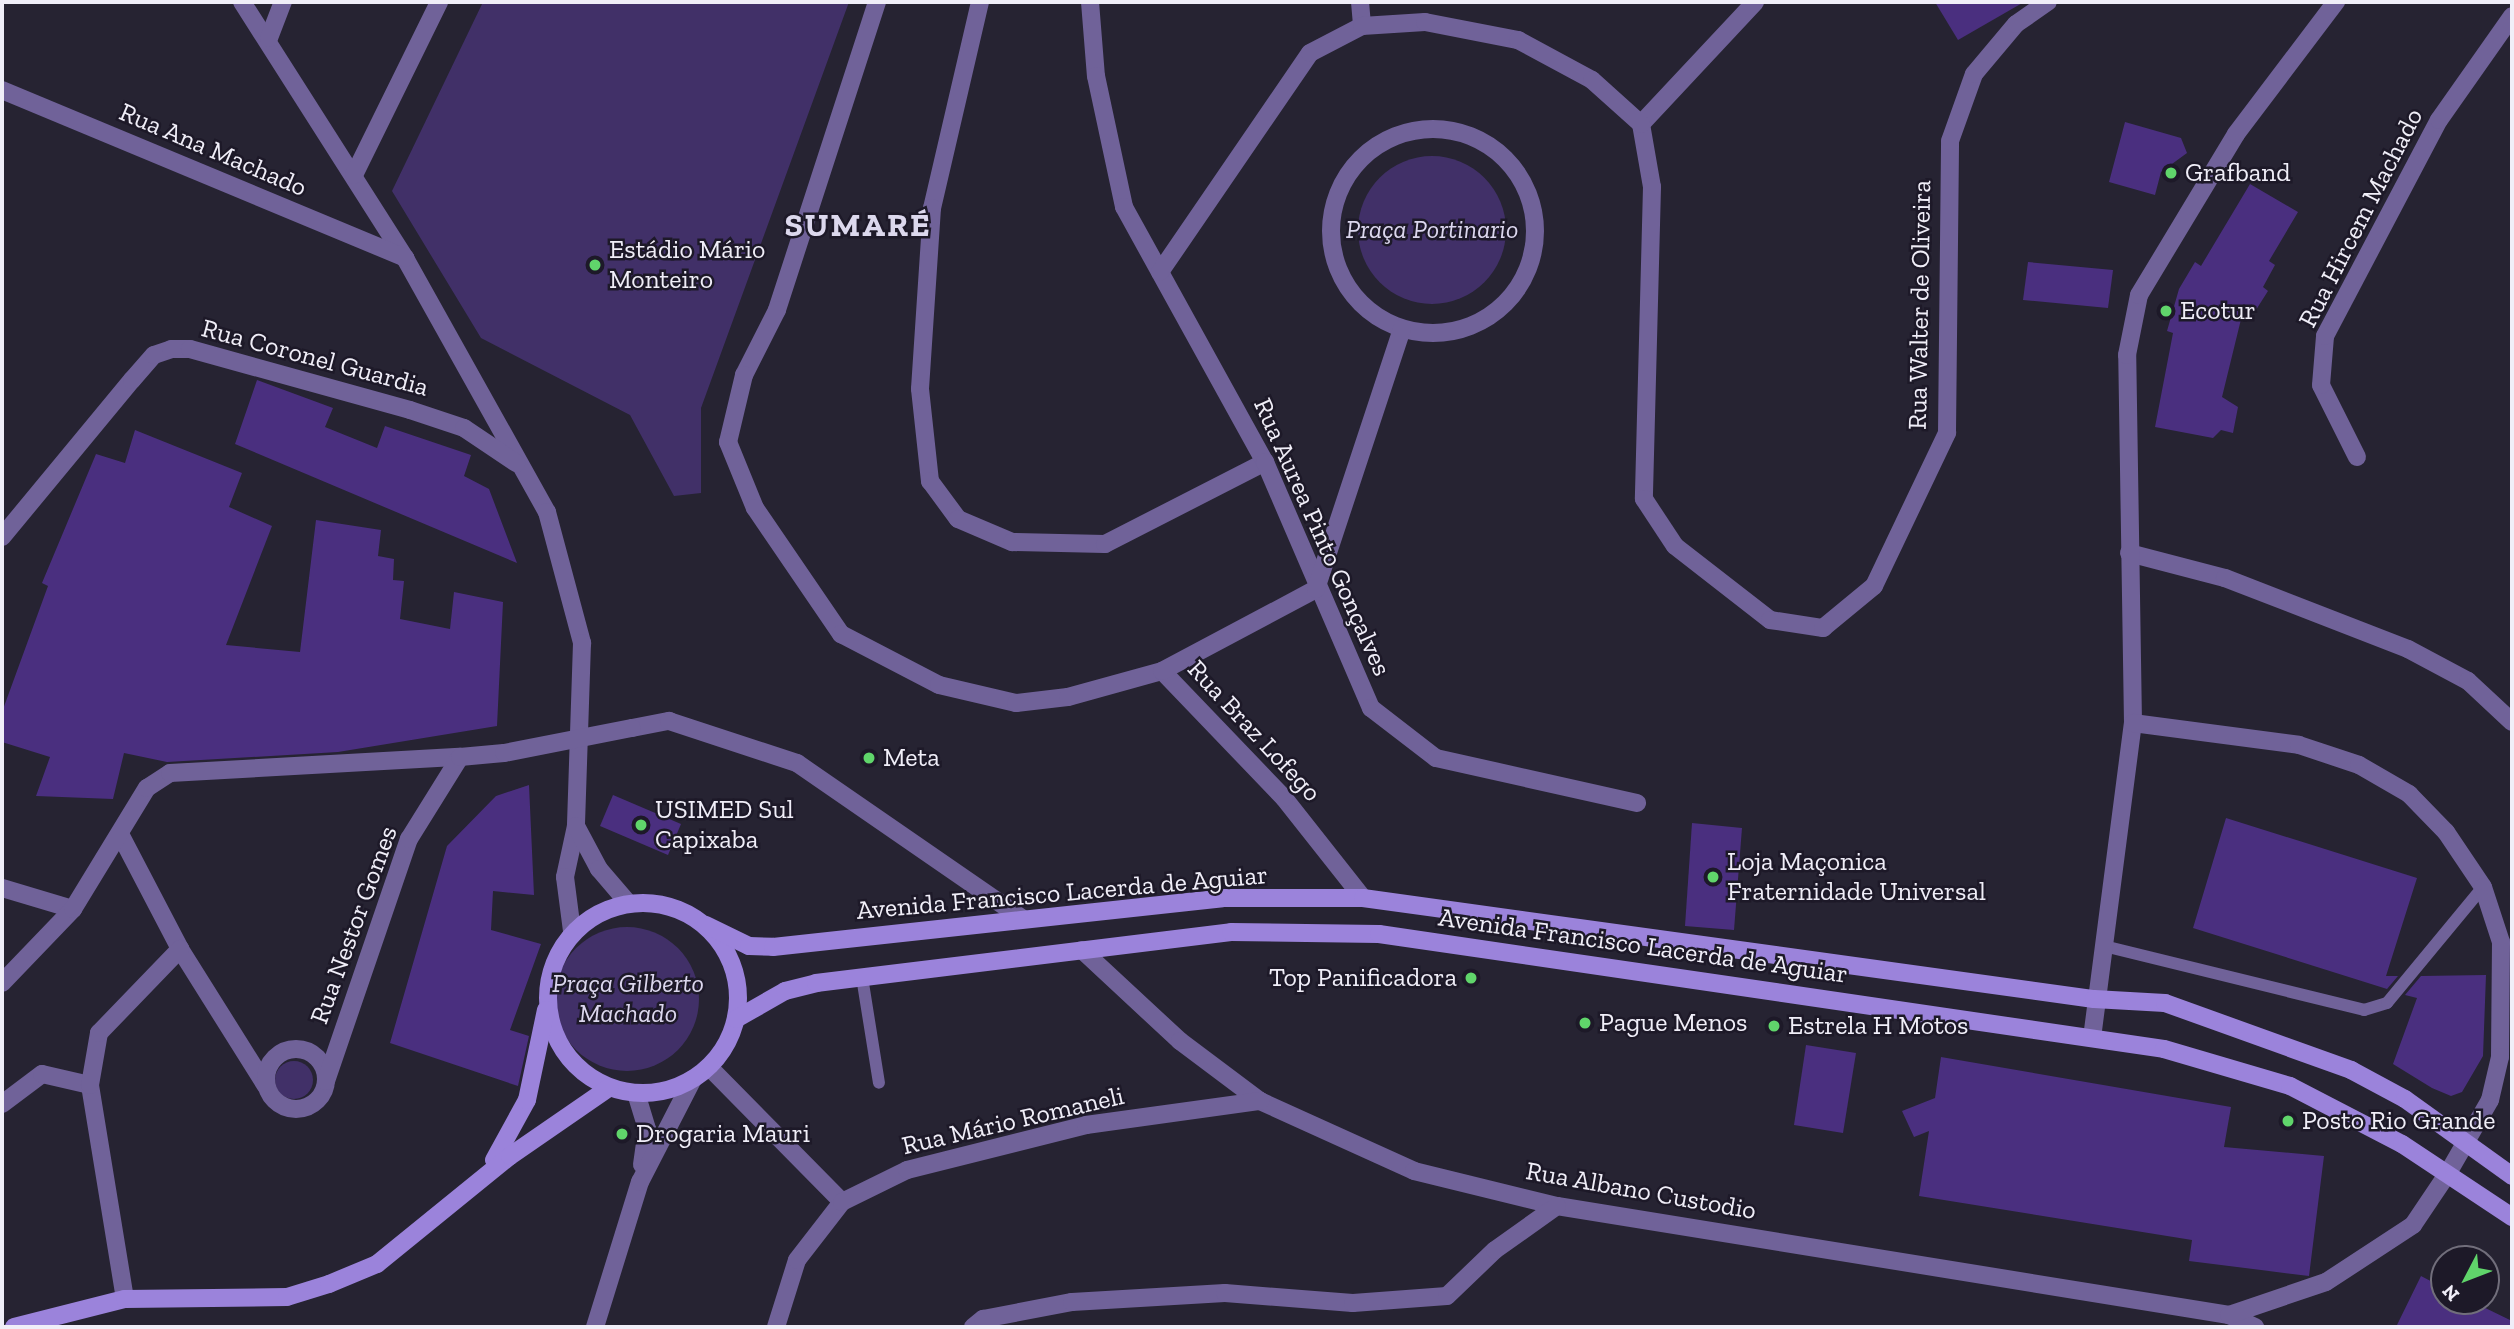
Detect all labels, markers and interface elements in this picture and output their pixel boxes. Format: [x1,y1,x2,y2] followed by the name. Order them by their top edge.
[114,96,312,204] street label: Rua Ana Machado
[2292,103,2430,333] street label: Rua Hircem Machado
[2185,157,2290,189] place label: Grafband
[2163,165,2179,181] marker: Grafband
[1902,179,1938,431] street label: Rua Walter de Oliveira
[785,205,931,245] district label: SUMARÉ
[1346,214,1518,246] park label: Praça Portinario
[609,234,765,296] place label: Estádio Mário Monteiro
[587,257,603,273] marker: Estádio Mário Monteiro
[2180,295,2256,327] place label: Ecotur
[2158,303,2174,319] marker: Ecotur
[198,313,432,403] street label: Rua Coronel Guardia
[1246,393,1398,681] street label: Rua Aurea Pinto Gonçalves
[1181,654,1327,808] street label: Rua Braz Lofego
[883,742,940,774] place label: Meta
[861,750,877,766] marker: Meta
[655,794,794,856] place label: USIMED Sul Capixaba
[633,817,649,833] marker: USIMED Sul Capixaba
[304,822,404,1028] street label: Rua Nestor Gomes
[1727,846,1986,908] place label: Loja Maçonica Fraternidade Universal
[855,859,1269,927] street label: Avenida Francisco Lacerda de Aguiar
[1705,869,1721,885] marker: Loja Maçonica Fraternidade Universal
[1436,902,1850,990] street label: Avenida Francisco Lacerda de Aguiar
[1269,962,1457,994] place label: Top Panificadora
[552,968,704,1030] park label: Praça Gilberto Machado
[1463,970,1479,986] marker: Top Panificadora
[1599,1007,1747,1039] place label: Pague Menos
[1788,1010,1968,1042] place label: Estrela H Motos
[1577,1015,1593,1031] marker: Pague Menos
[1766,1018,1782,1034] marker: Estrela H Motos
[899,1080,1127,1162] street label: Rua Mário Romaneli
[2302,1105,2495,1137] place label: Posto Rio Grande
[2280,1113,2296,1129] marker: Posto Rio Grande
[636,1118,810,1150] place label: Drogaria Mauri
[614,1126,630,1142] marker: Drogaria Mauri
[1523,1155,1759,1227] street label: Rua Albano Custodio
[2430,1245,2500,1315] north arrow
[2437,1280,2464,1306] text: N

